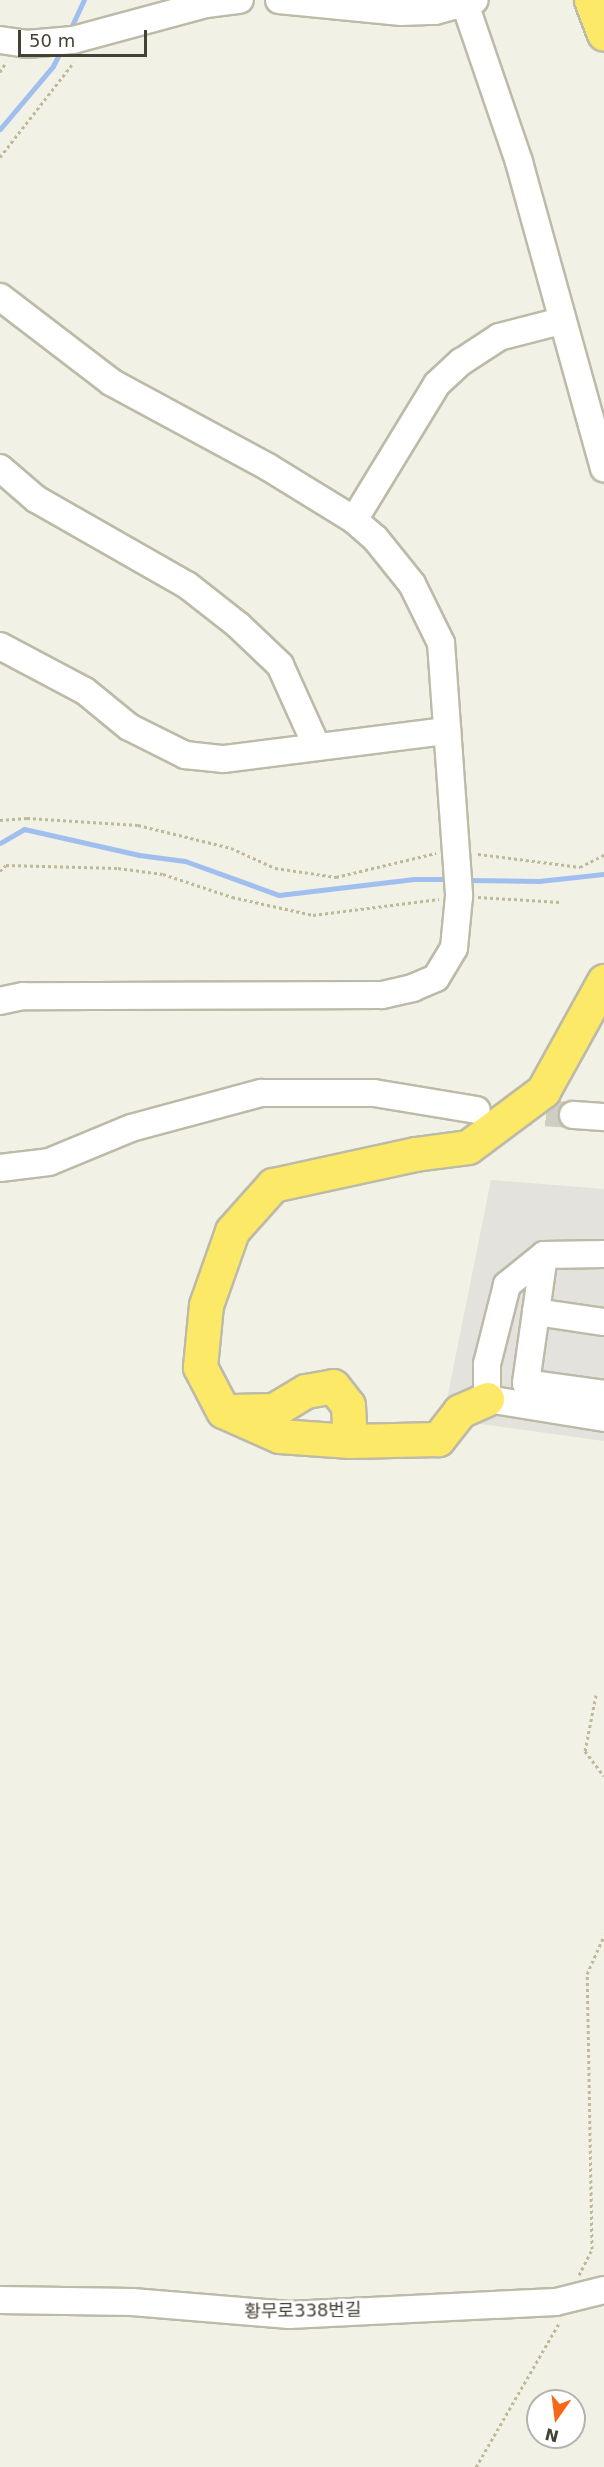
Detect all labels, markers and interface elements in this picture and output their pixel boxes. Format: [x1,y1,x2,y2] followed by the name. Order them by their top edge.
[21,18,150,56] scale bar
[29,30,75,51] text: 50 m
[244,2299,362,2323] street label: 황무로338번길
[526,2389,586,2449] north arrow
[543,2424,561,2446] text: N

